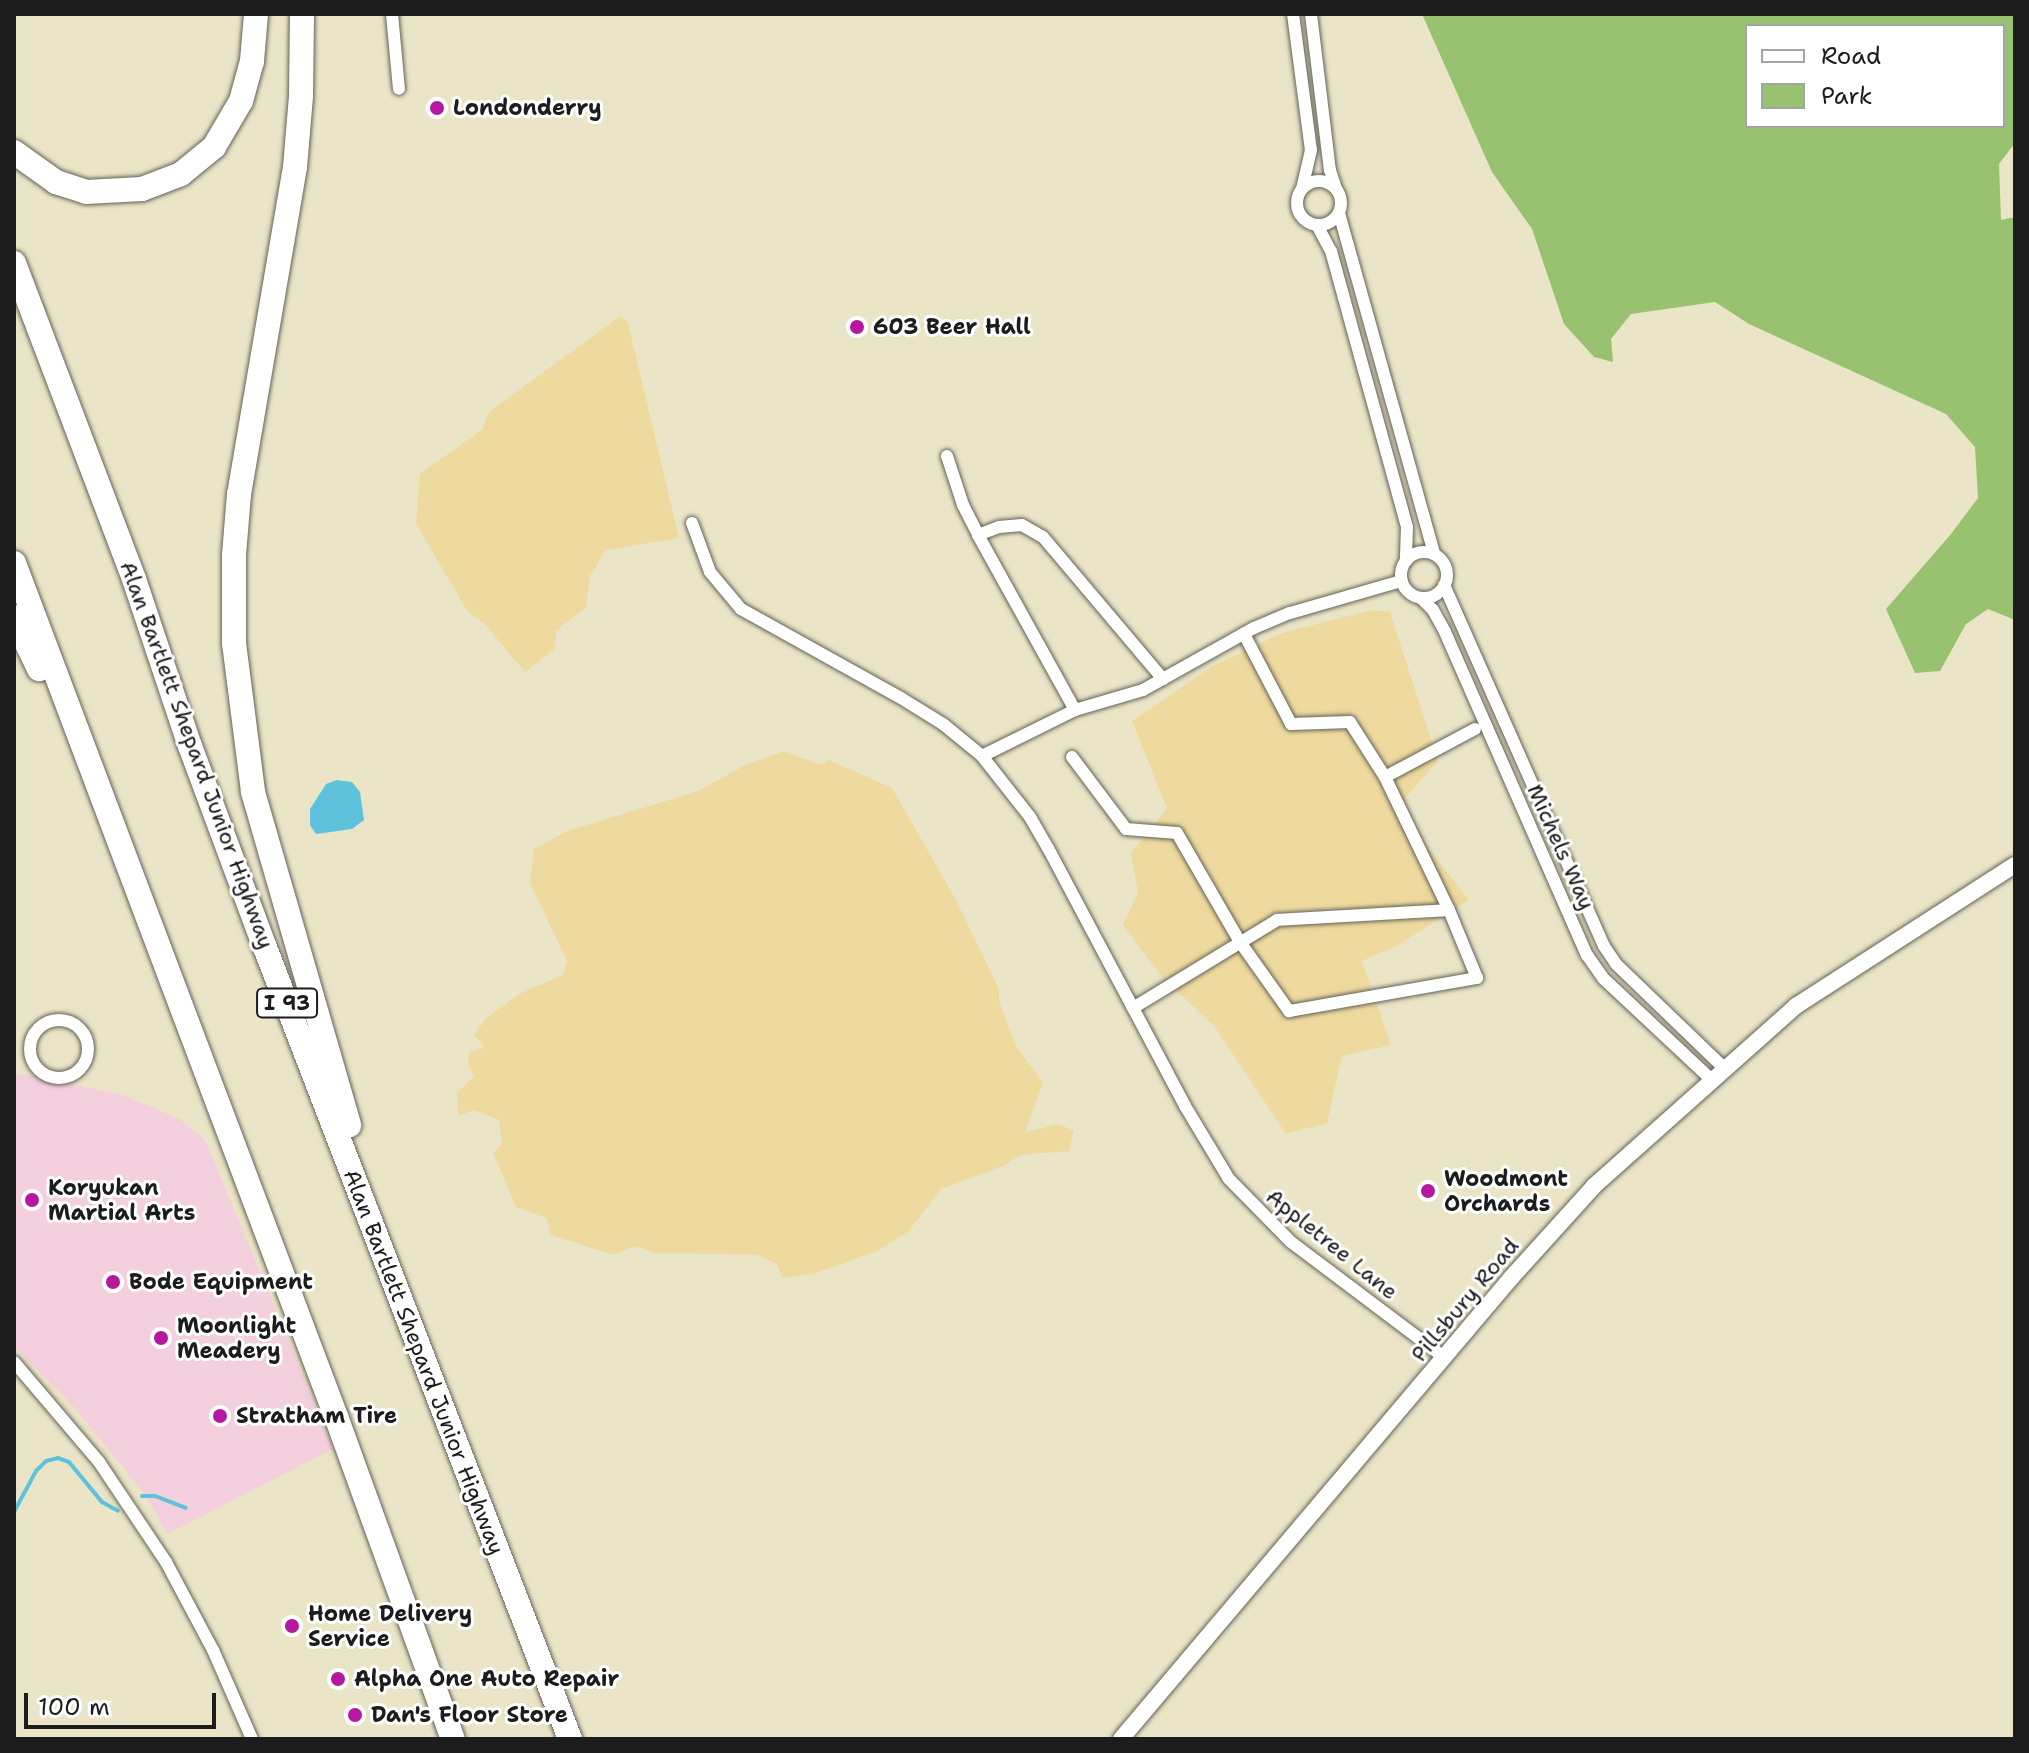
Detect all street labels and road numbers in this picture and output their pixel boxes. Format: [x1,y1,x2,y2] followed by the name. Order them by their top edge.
[114,557,280,953] street label: Alan Bartlett Shepard Junior Highway
[1522,780,1600,914] street label: Michels Way
[255,987,319,1019] road number: I 93
[338,1166,510,1558] street label: Alan Bartlett Shepard Junior Highway
[1261,1183,1403,1305] street label: Appletree Lane
[1406,1233,1524,1367] street label: Pillsbury Road

